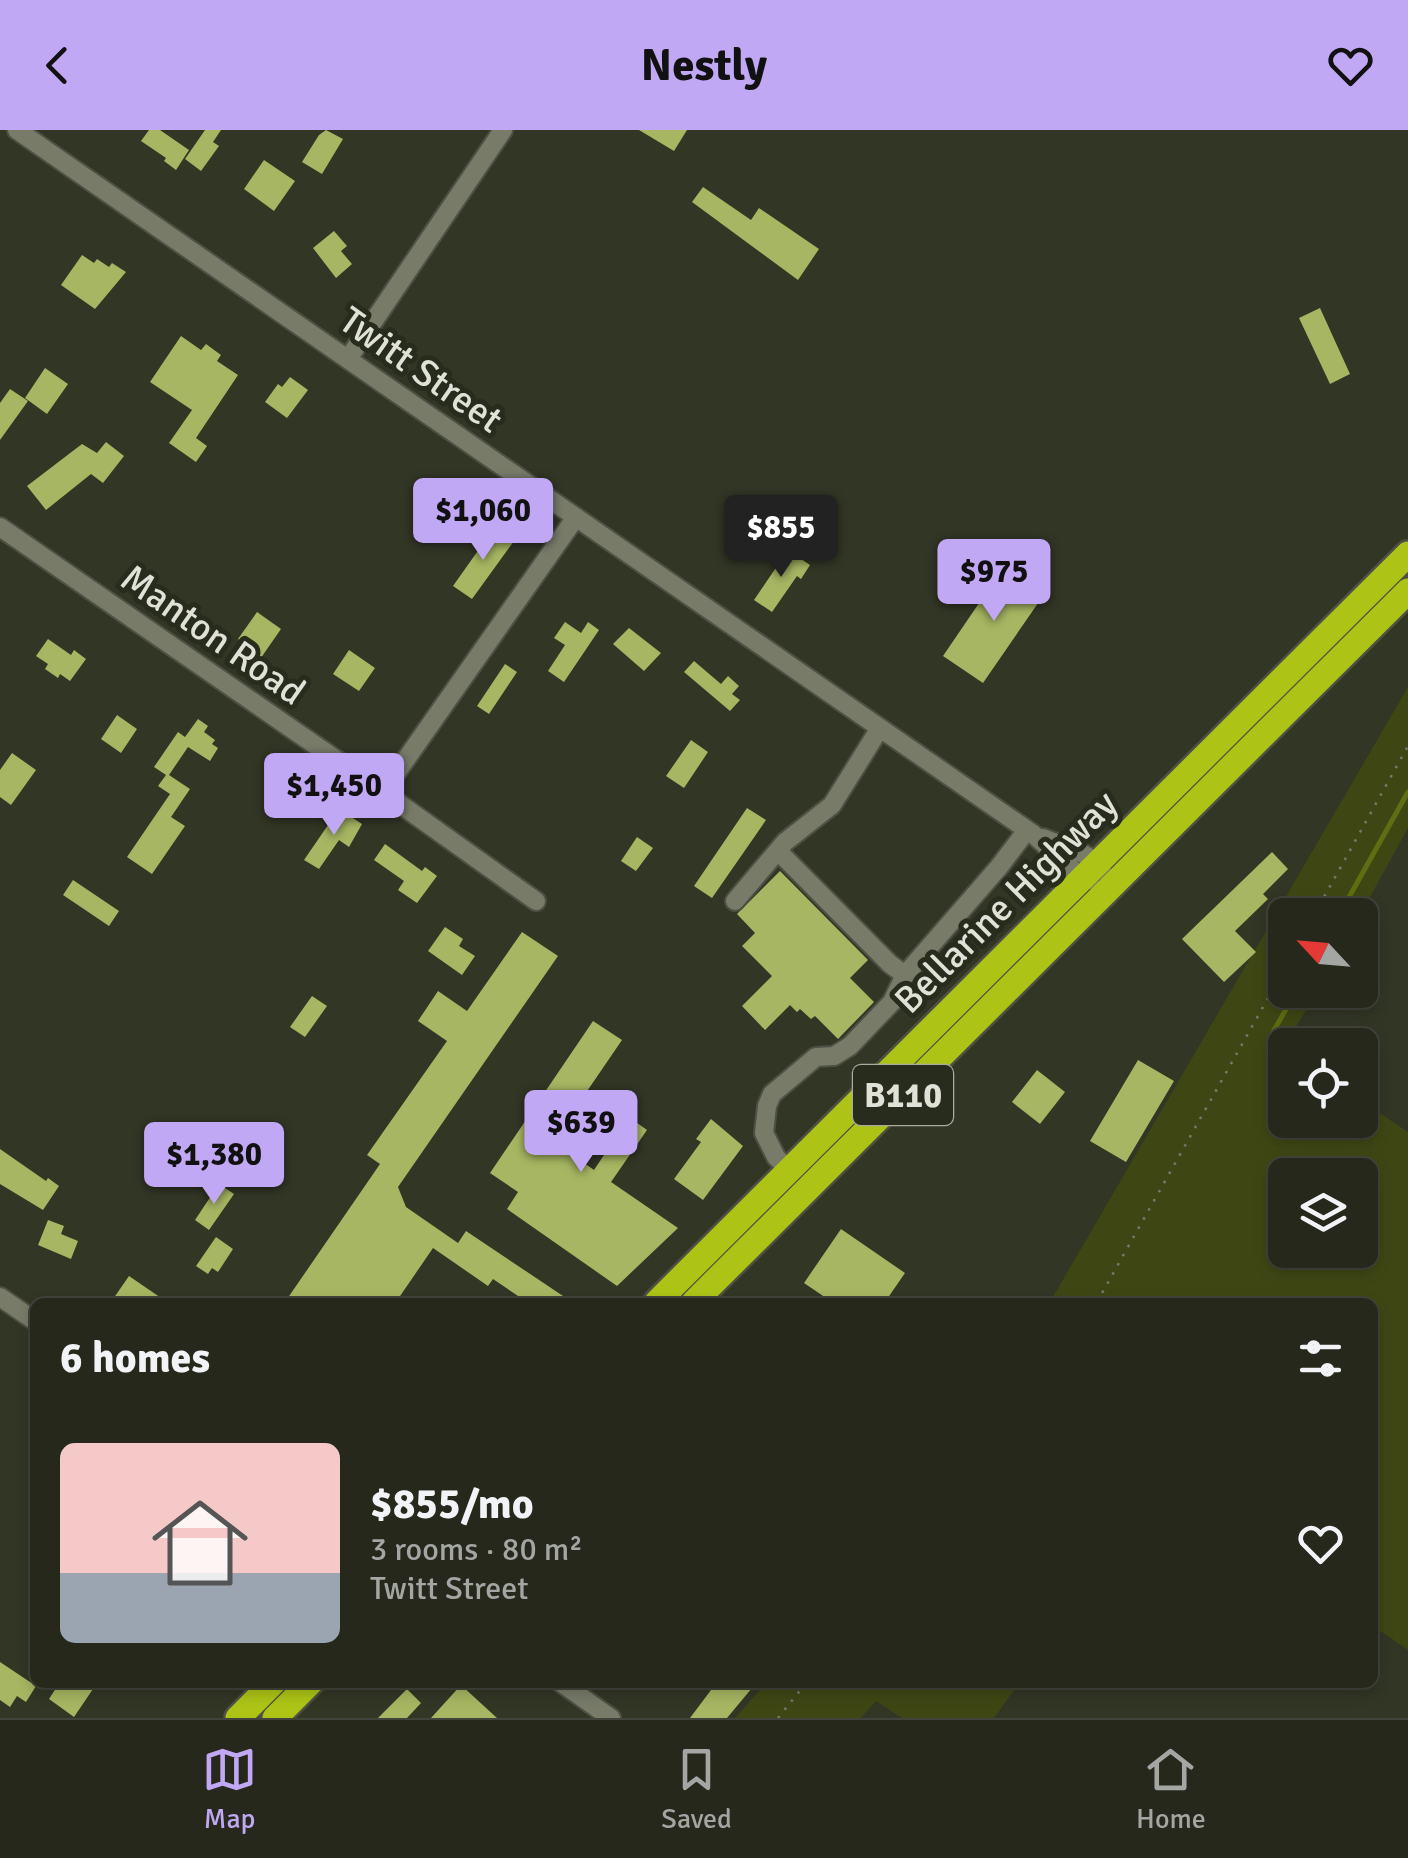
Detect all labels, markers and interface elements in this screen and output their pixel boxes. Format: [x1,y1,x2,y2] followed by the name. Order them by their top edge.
[30,38,85,93] icon: back
[641,38,767,93] text: Nestly
[1323,38,1378,93] icon: heart
[330,297,512,443] street label: Twitt Street
[402,478,564,563] pin: $1,060
[435,491,531,530] text: $1,060
[722,495,840,580] pin: $855
[746,508,816,547] text: $855
[935,539,1053,624] pin: $975
[959,552,1029,591] text: $975
[112,554,314,716] street label: Manton Road
[253,753,415,838] pin: $1,450
[286,766,382,805] text: $1,450
[885,781,1127,1023] street label: Bellarine Highway
[1268,898,1378,1008] north arrow
[1268,898,1378,1268] map controls
[1268,1028,1378,1138] button: locate
[853,1065,953,1125] road number: B110
[522,1090,640,1175] pin: $639
[546,1103,616,1142] text: $639
[133,1122,295,1207] pin: $1,380
[166,1135,262,1174] text: $1,380
[1268,1158,1378,1268] button: layers
[1293,1331,1348,1386] icon: filters
[60,1333,210,1384] text: 6 homes
[370,1479,534,1530] text: $855/mo
[140,1483,260,1603] icon: home
[1293,1516,1348,1571] icon: heart
[370,1530,583,1569] text: 3 rooms · 80 m²
[370,1569,528,1608] text: Twitt Street
[202,1742,257,1836] tab: Map
[661,1742,732,1836] tab: Saved
[1136,1742,1206,1836] tab: Home

